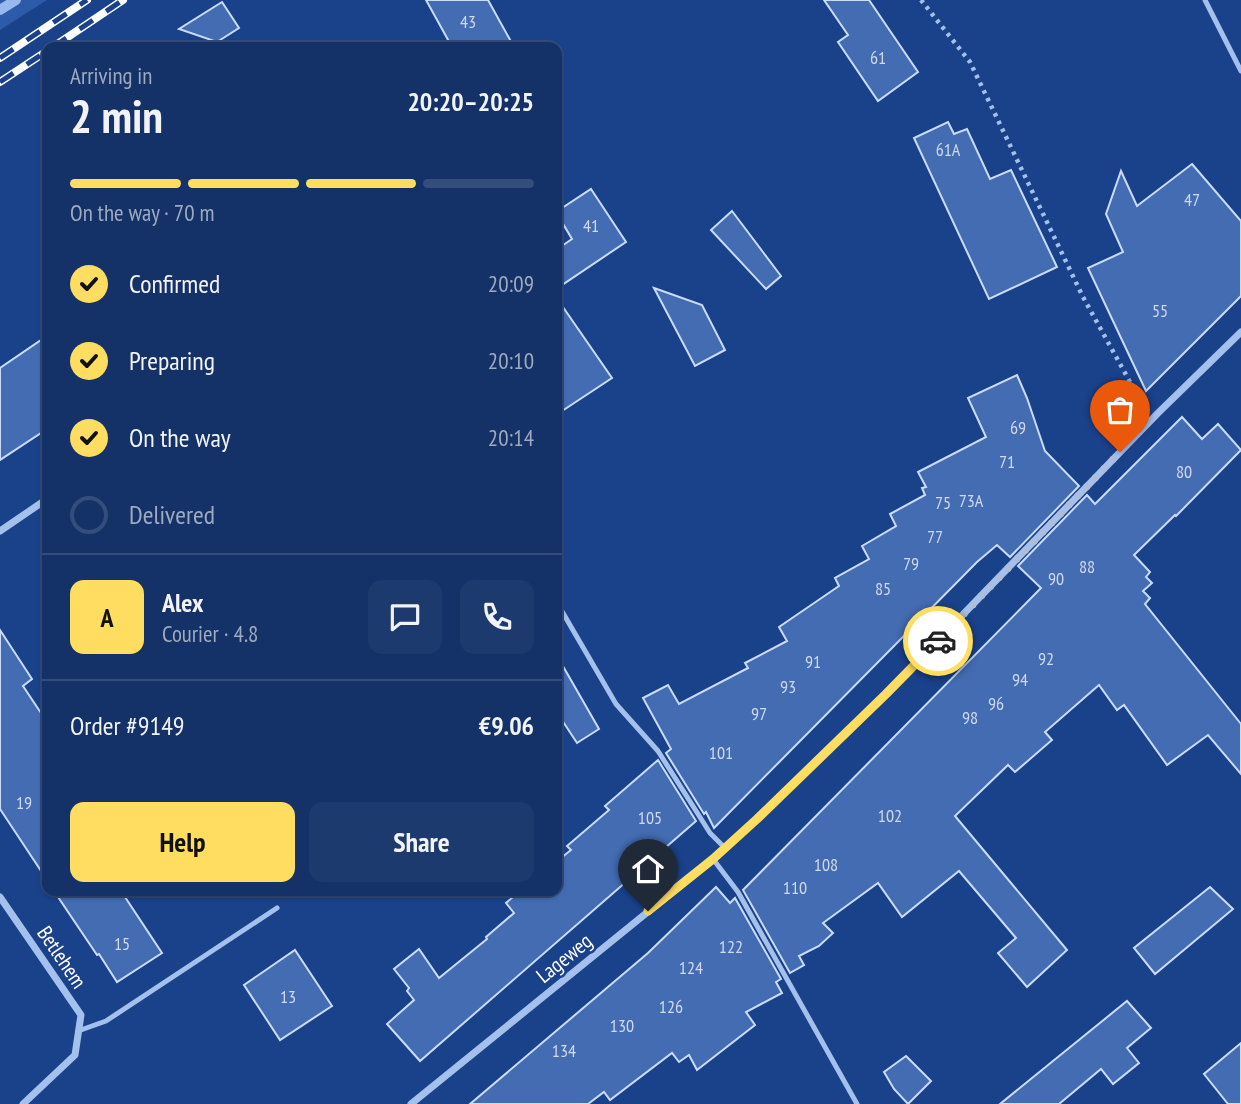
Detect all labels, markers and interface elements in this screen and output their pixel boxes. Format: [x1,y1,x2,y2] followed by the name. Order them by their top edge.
[460,10,476,33] house number: 43
[870,46,886,69] house number: 61
[70,61,152,90] text: Arriving in
[407,85,534,118] text: 20:20–20:25
[70,86,163,146] text: 2 min
[936,138,961,161] house number: 61A
[1184,188,1200,211] house number: 47
[70,198,214,227] text: On the way · 70 m
[583,214,599,237] house number: 41
[70,265,108,303] icon: check
[129,267,220,300] text: Confirmed
[488,269,534,298] text: 20:09
[1152,299,1168,322] house number: 55
[70,342,108,380] icon: check
[129,344,215,377] text: Preparing
[488,346,534,375] text: 20:10
[1090,380,1150,452] pin
[1101,391,1139,429] icon: bag
[1010,416,1026,439] house number: 69
[70,419,108,457] icon: check
[129,421,231,454] text: On the way
[488,423,534,452] text: 20:14
[999,450,1015,473] house number: 71
[1176,460,1192,483] house number: 80
[959,489,984,512] house number: 73A
[935,491,951,514] house number: 75
[129,498,215,531] text: Delivered
[927,525,943,548] house number: 77
[903,552,919,575] house number: 79
[1079,555,1095,578] house number: 88
[1048,567,1064,590] house number: 90
[875,577,891,600] house number: 85
[368,580,442,654] button: chat
[460,580,534,654] button: phone
[162,586,203,619] text: Alex
[100,601,114,634] text: A
[903,606,973,676] courier
[162,619,258,648] text: Courier · 4.8
[919,622,957,660] icon: car
[1038,647,1054,670] house number: 92
[805,650,821,673] house number: 91
[1012,668,1028,691] house number: 94
[780,675,796,698] house number: 93
[988,692,1004,715] house number: 96
[751,702,767,725] house number: 97
[962,706,978,729] house number: 98
[70,709,185,742] text: Order #9149
[479,709,534,742] text: €9.06
[709,741,733,764] house number: 101
[16,791,32,814] house number: 19
[70,802,295,882] button: Help
[309,802,534,882] button: Share
[878,804,902,827] house number: 102
[638,806,662,829] house number: 105
[618,839,678,911] pin
[629,850,667,888] icon: home
[814,853,838,876] house number: 108
[783,876,807,899] house number: 110
[31,921,93,993] street label: Betlehem
[531,927,597,989] street label: Lageweg
[114,932,130,955] house number: 15
[719,935,743,958] house number: 122
[679,956,703,979] house number: 124
[280,985,296,1008] house number: 13
[659,995,683,1018] house number: 126
[610,1014,634,1037] house number: 130
[552,1039,576,1062] house number: 134

